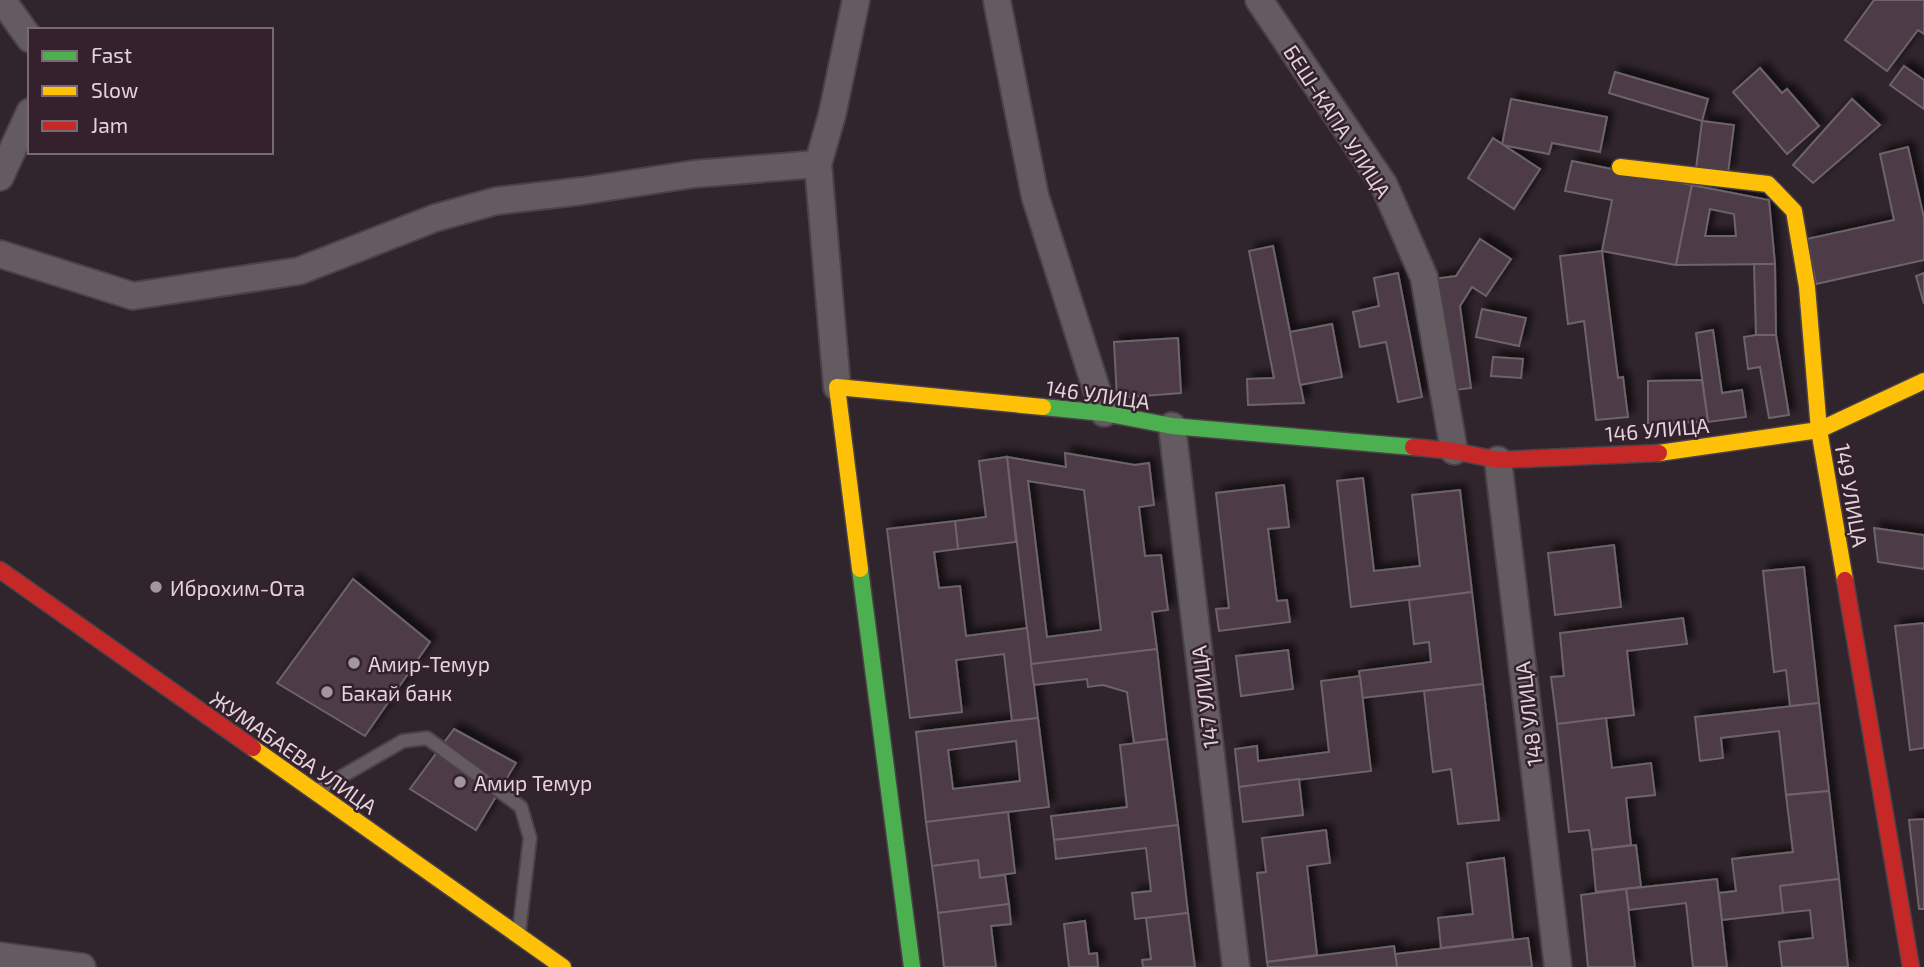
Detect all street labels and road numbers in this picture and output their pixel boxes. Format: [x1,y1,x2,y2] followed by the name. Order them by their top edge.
[1279,40,1397,202] street label: БЕШ-КАПА УЛИЦА
[1044,374,1152,414] street label: 146 УЛИЦА
[1604,412,1710,446] street label: 146 УЛИЦА
[1831,441,1873,549] street label: 149 УЛИЦА
[1185,644,1223,750] street label: 147 УЛИЦА
[1509,660,1547,768] street label: 148 УЛИЦА
[206,685,382,819] street label: ЖУМАБАЕВА УЛИЦА

